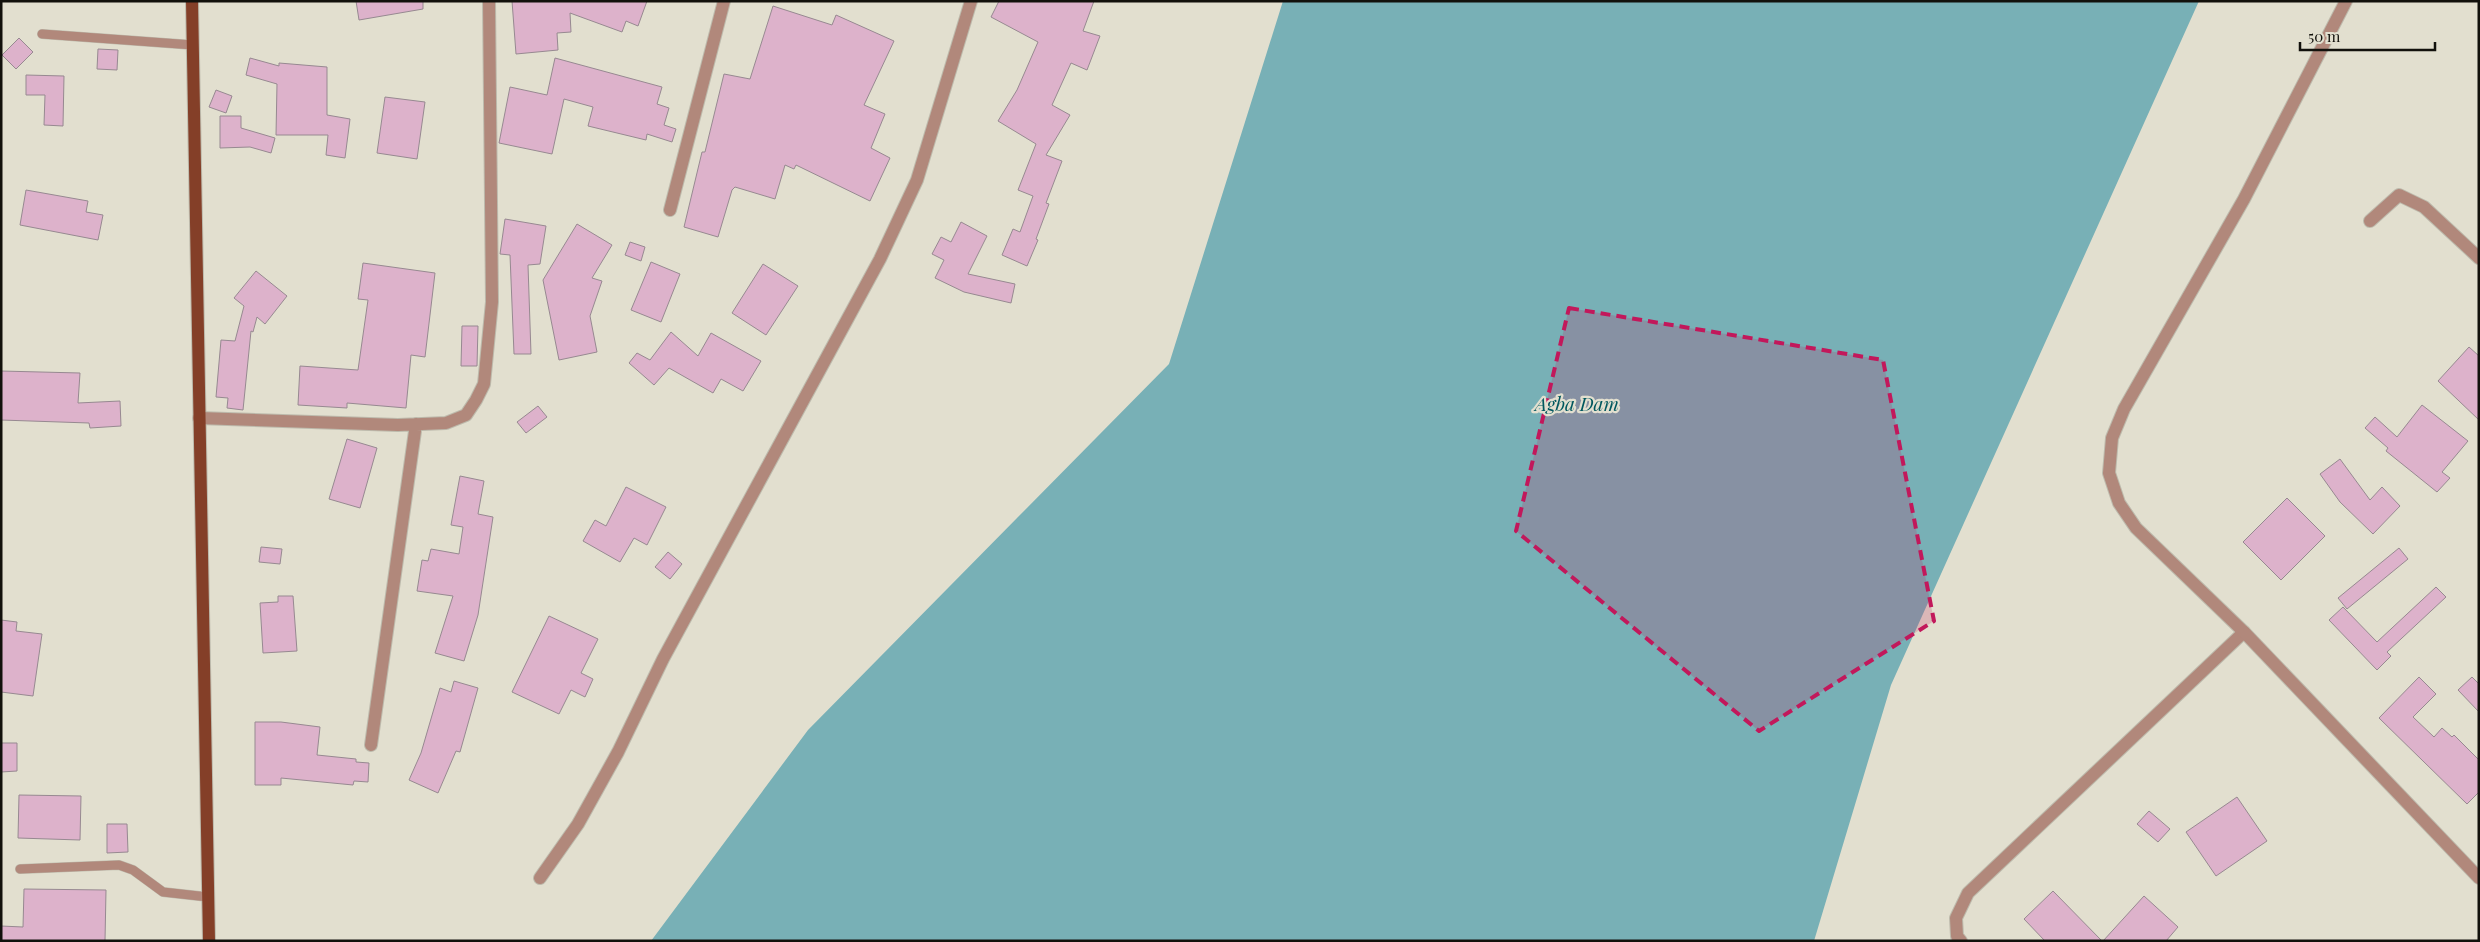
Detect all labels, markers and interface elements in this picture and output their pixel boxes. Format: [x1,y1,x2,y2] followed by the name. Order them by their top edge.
[2300,20,2435,52] scale bar
[2308,26,2341,46] text: 50 m
[1533,390,1619,416] water label: Agba Dam

